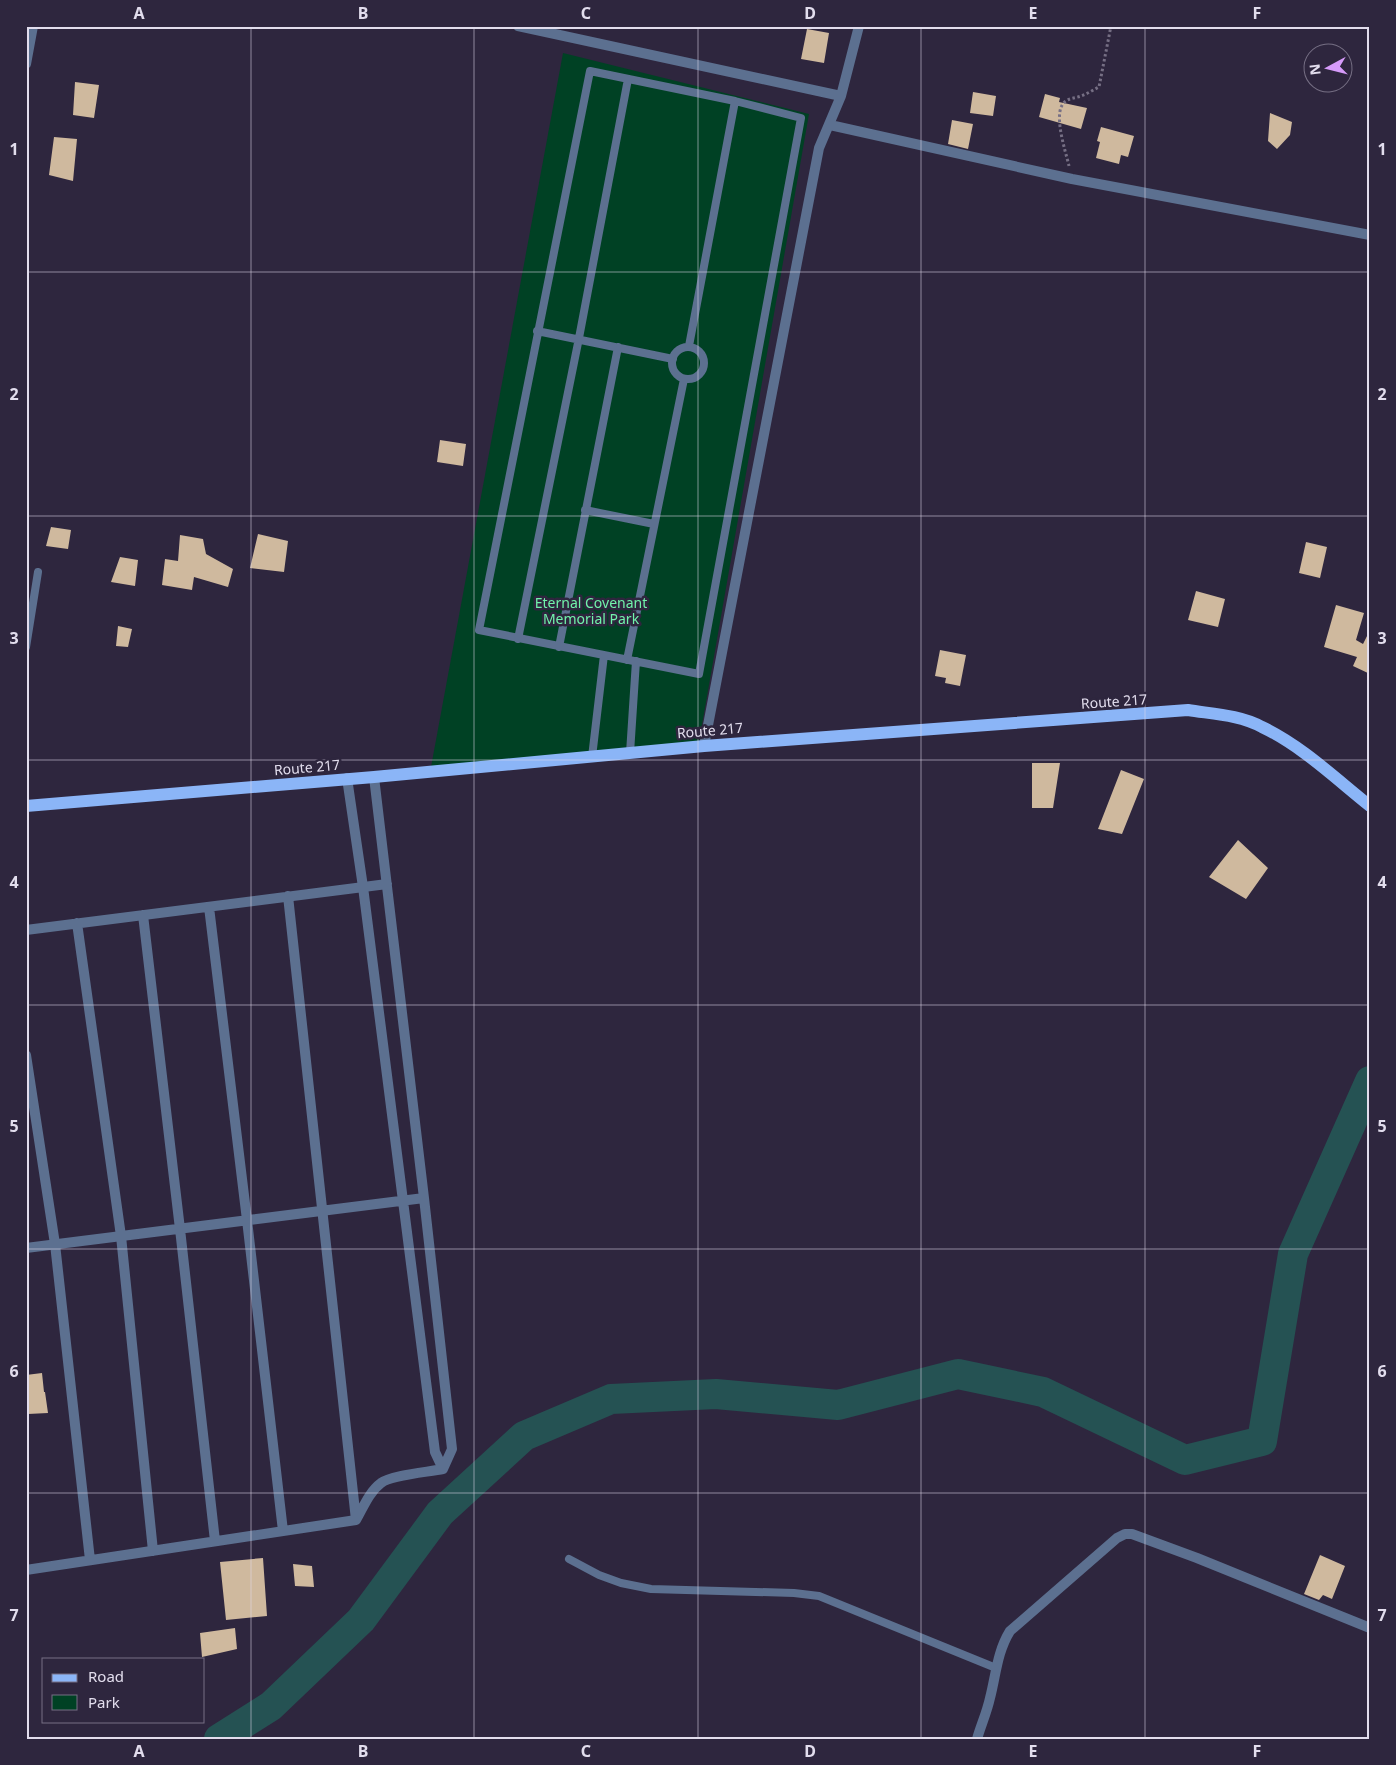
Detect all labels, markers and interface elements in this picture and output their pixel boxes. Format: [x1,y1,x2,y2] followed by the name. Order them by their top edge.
[133,2,145,24] text: A
[358,2,368,24] text: B
[581,2,591,24] text: C
[804,2,816,24] text: D
[1029,2,1038,24] text: E
[1253,2,1261,24] text: F
[1304,42,1354,92] north arrow
[1304,63,1325,76] text: N
[9,138,19,160] text: 1
[1377,138,1387,160] text: 1
[9,383,19,405] text: 2
[1377,383,1387,405] text: 2
[535,593,647,628] park label: Eternal Covenant Memorial Park
[9,627,19,649] text: 3
[1377,627,1387,649] text: 3
[1080,689,1148,713] street label: Route 217
[676,718,744,742] street label: Route 217
[273,755,341,779] street label: Route 217
[9,871,19,893] text: 4
[1377,871,1387,893] text: 4
[9,1115,19,1137] text: 5
[1377,1115,1387,1137] text: 5
[9,1360,19,1382] text: 6
[1377,1360,1387,1382] text: 6
[9,1604,19,1626] text: 7
[1377,1604,1387,1626] text: 7
[42,1658,205,1722] legend
[88,1666,124,1686] text: Road
[88,1692,120,1712] text: Park
[133,1740,145,1762] text: A
[358,1740,368,1762] text: B
[581,1740,591,1762] text: C
[804,1740,816,1762] text: D
[1029,1740,1038,1762] text: E
[1253,1740,1261,1762] text: F

